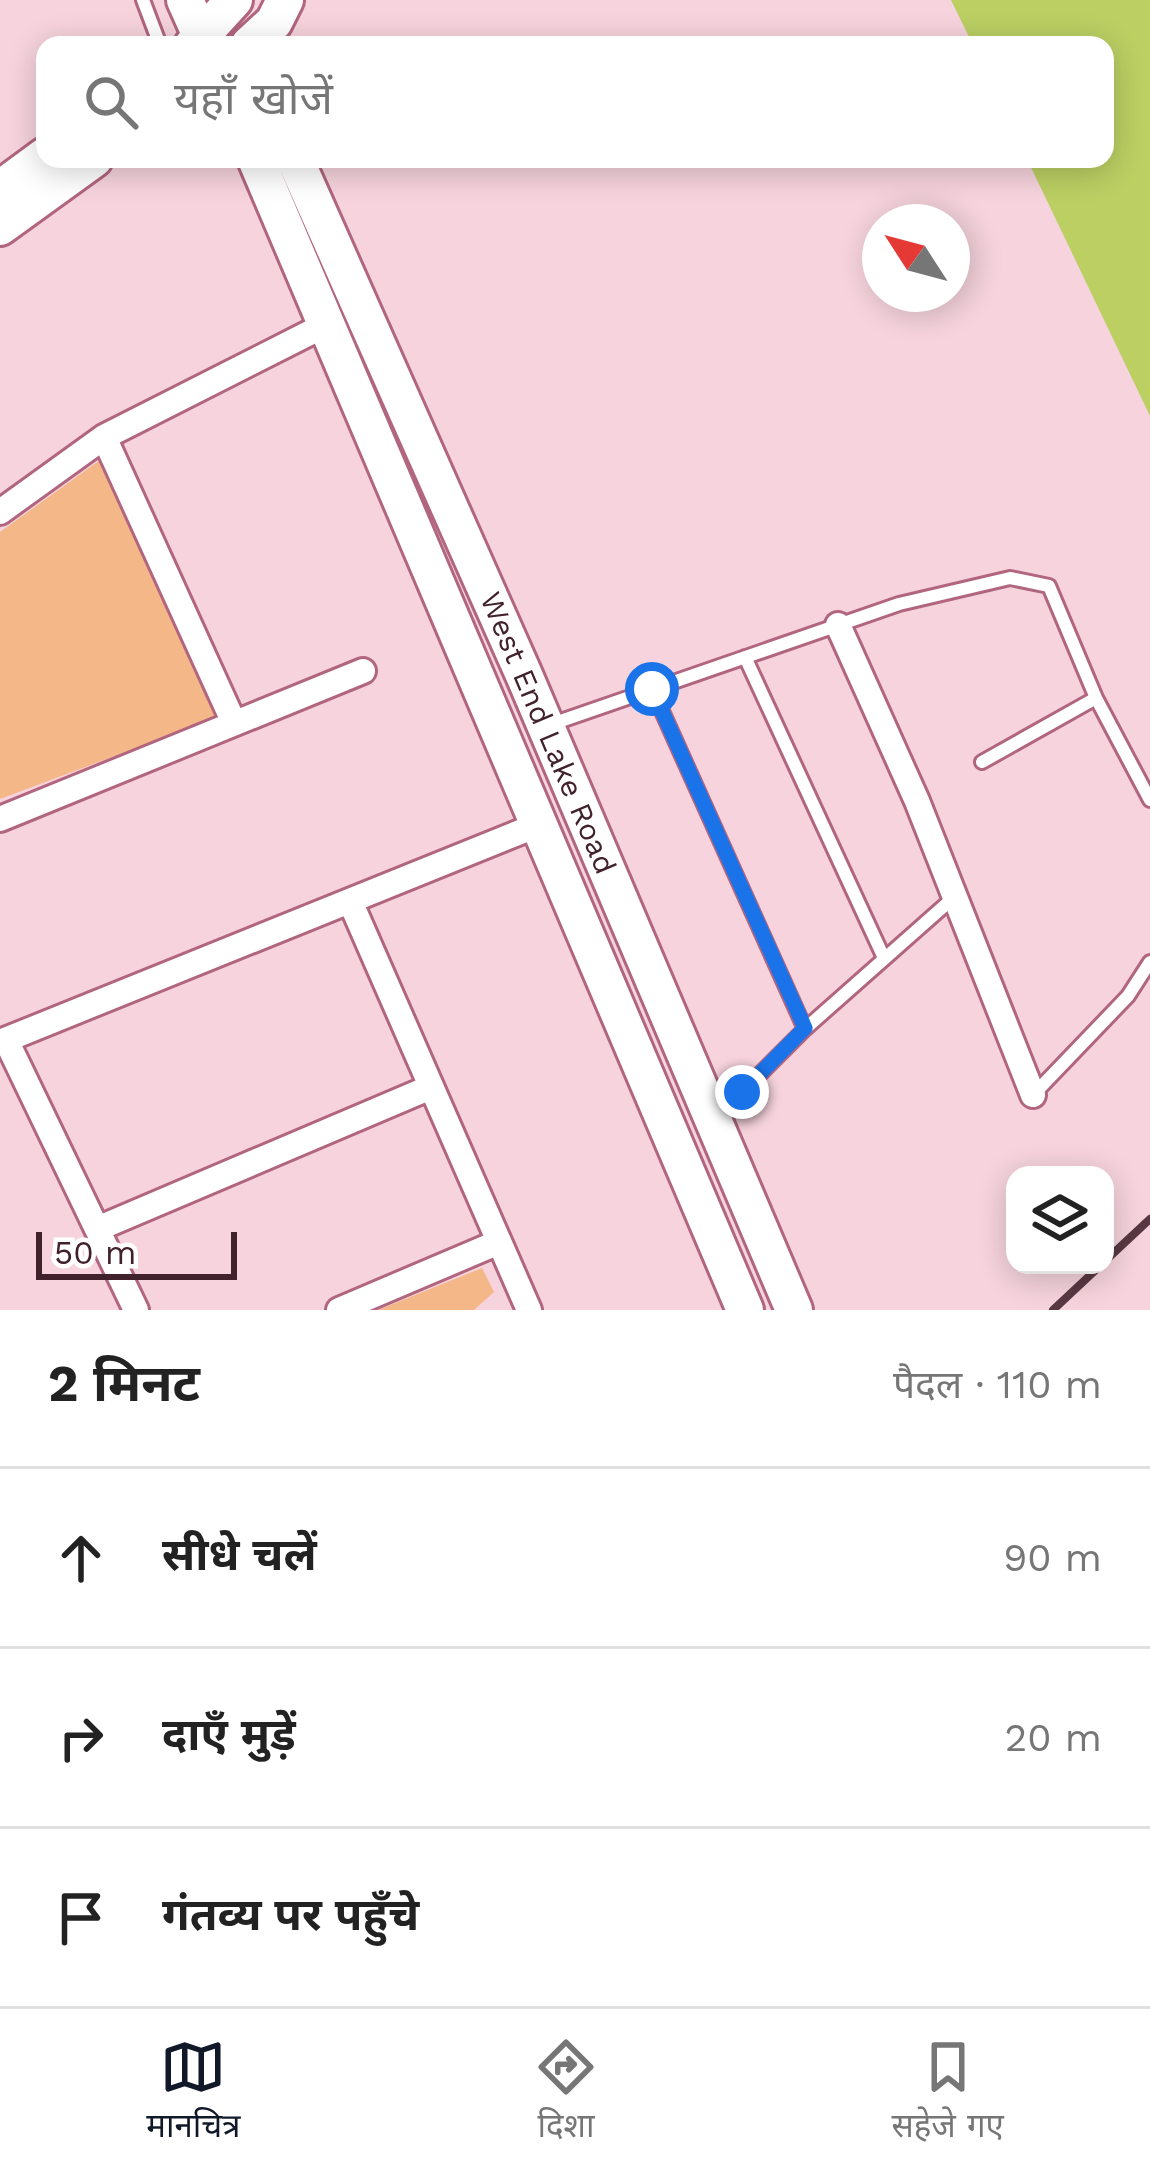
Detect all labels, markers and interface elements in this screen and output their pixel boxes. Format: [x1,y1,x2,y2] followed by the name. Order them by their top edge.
[36,36,1114,168] search box
[78,69,144,135] icon: search
[174,72,333,125] text: यहाँ खोजें
[862,204,970,312] north arrow
[473,587,624,879] street label: West End Lake Road
[625,662,679,716] route start
[715,1065,769,1119] route end
[1006,1166,1114,1274] map controls
[1006,1166,1114,1274] button: layers
[36,1226,237,1279] scale bar
[54,1233,136,1272] text: 50 m
[48,1354,200,1413] text: 2 मिनट
[893,1362,1102,1407] text: पैदल · 110 m
[48,1525,114,1591] icon: ahead
[162,1528,317,1581] text: सीधे चलें
[1003,1535,1102,1580] text: 90 m
[48,1705,114,1771] icon: right
[162,1708,296,1761] text: दाएँ मुड़ें
[1005,1715,1102,1760] text: 20 m
[48,1885,114,1951] icon: arrive
[162,1888,419,1941] text: गंतव्य पर पहुँचे
[146,2034,241,2150] tab: मानचित्र
[533,2034,599,2150] tab: दिशा
[891,2034,1004,2150] tab: सहेजे गए

